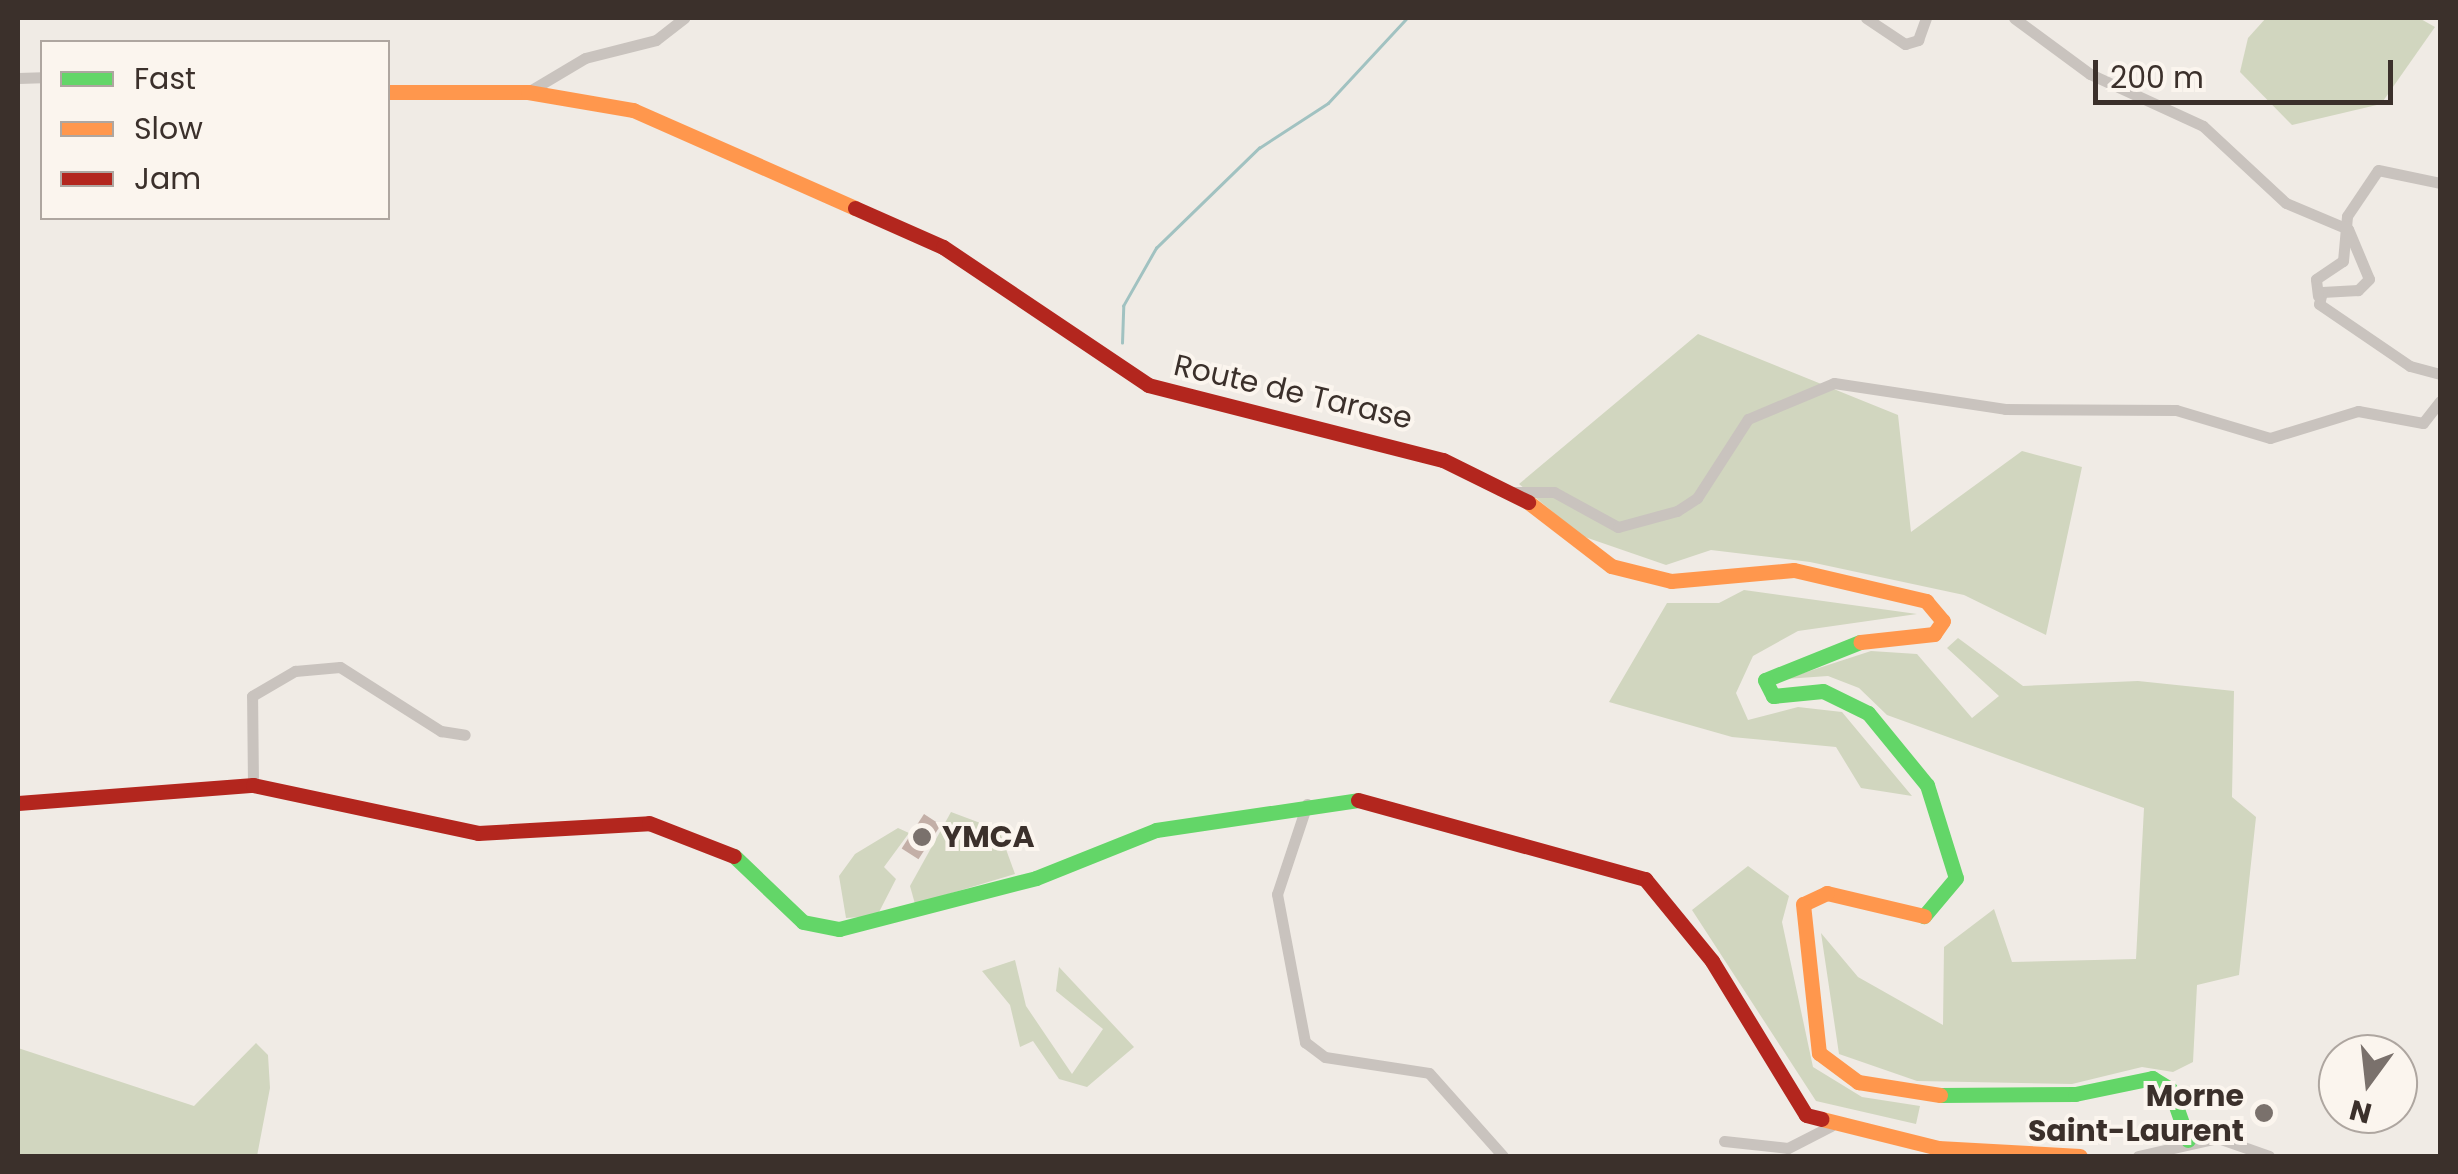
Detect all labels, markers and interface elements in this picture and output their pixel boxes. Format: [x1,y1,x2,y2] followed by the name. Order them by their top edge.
[40,40,390,220] legend
[2098,40,2398,102] scale bar
[2110,56,2204,99] text: 200 m
[134,57,196,100] text: Fast
[134,107,203,150] text: Slow
[134,157,201,200] text: Jam
[1170,347,1416,437] street label: Route de Tarase
[942,819,1035,855] place label: YMCA
[911,826,933,848] marker: YMCA
[2318,1034,2418,1134] north arrow
[2028,1078,2244,1148] place label: Morne Saint-Laurent
[2345,1090,2376,1133] text: N
[2253,1102,2275,1124] marker: Morne Saint-Laurent

